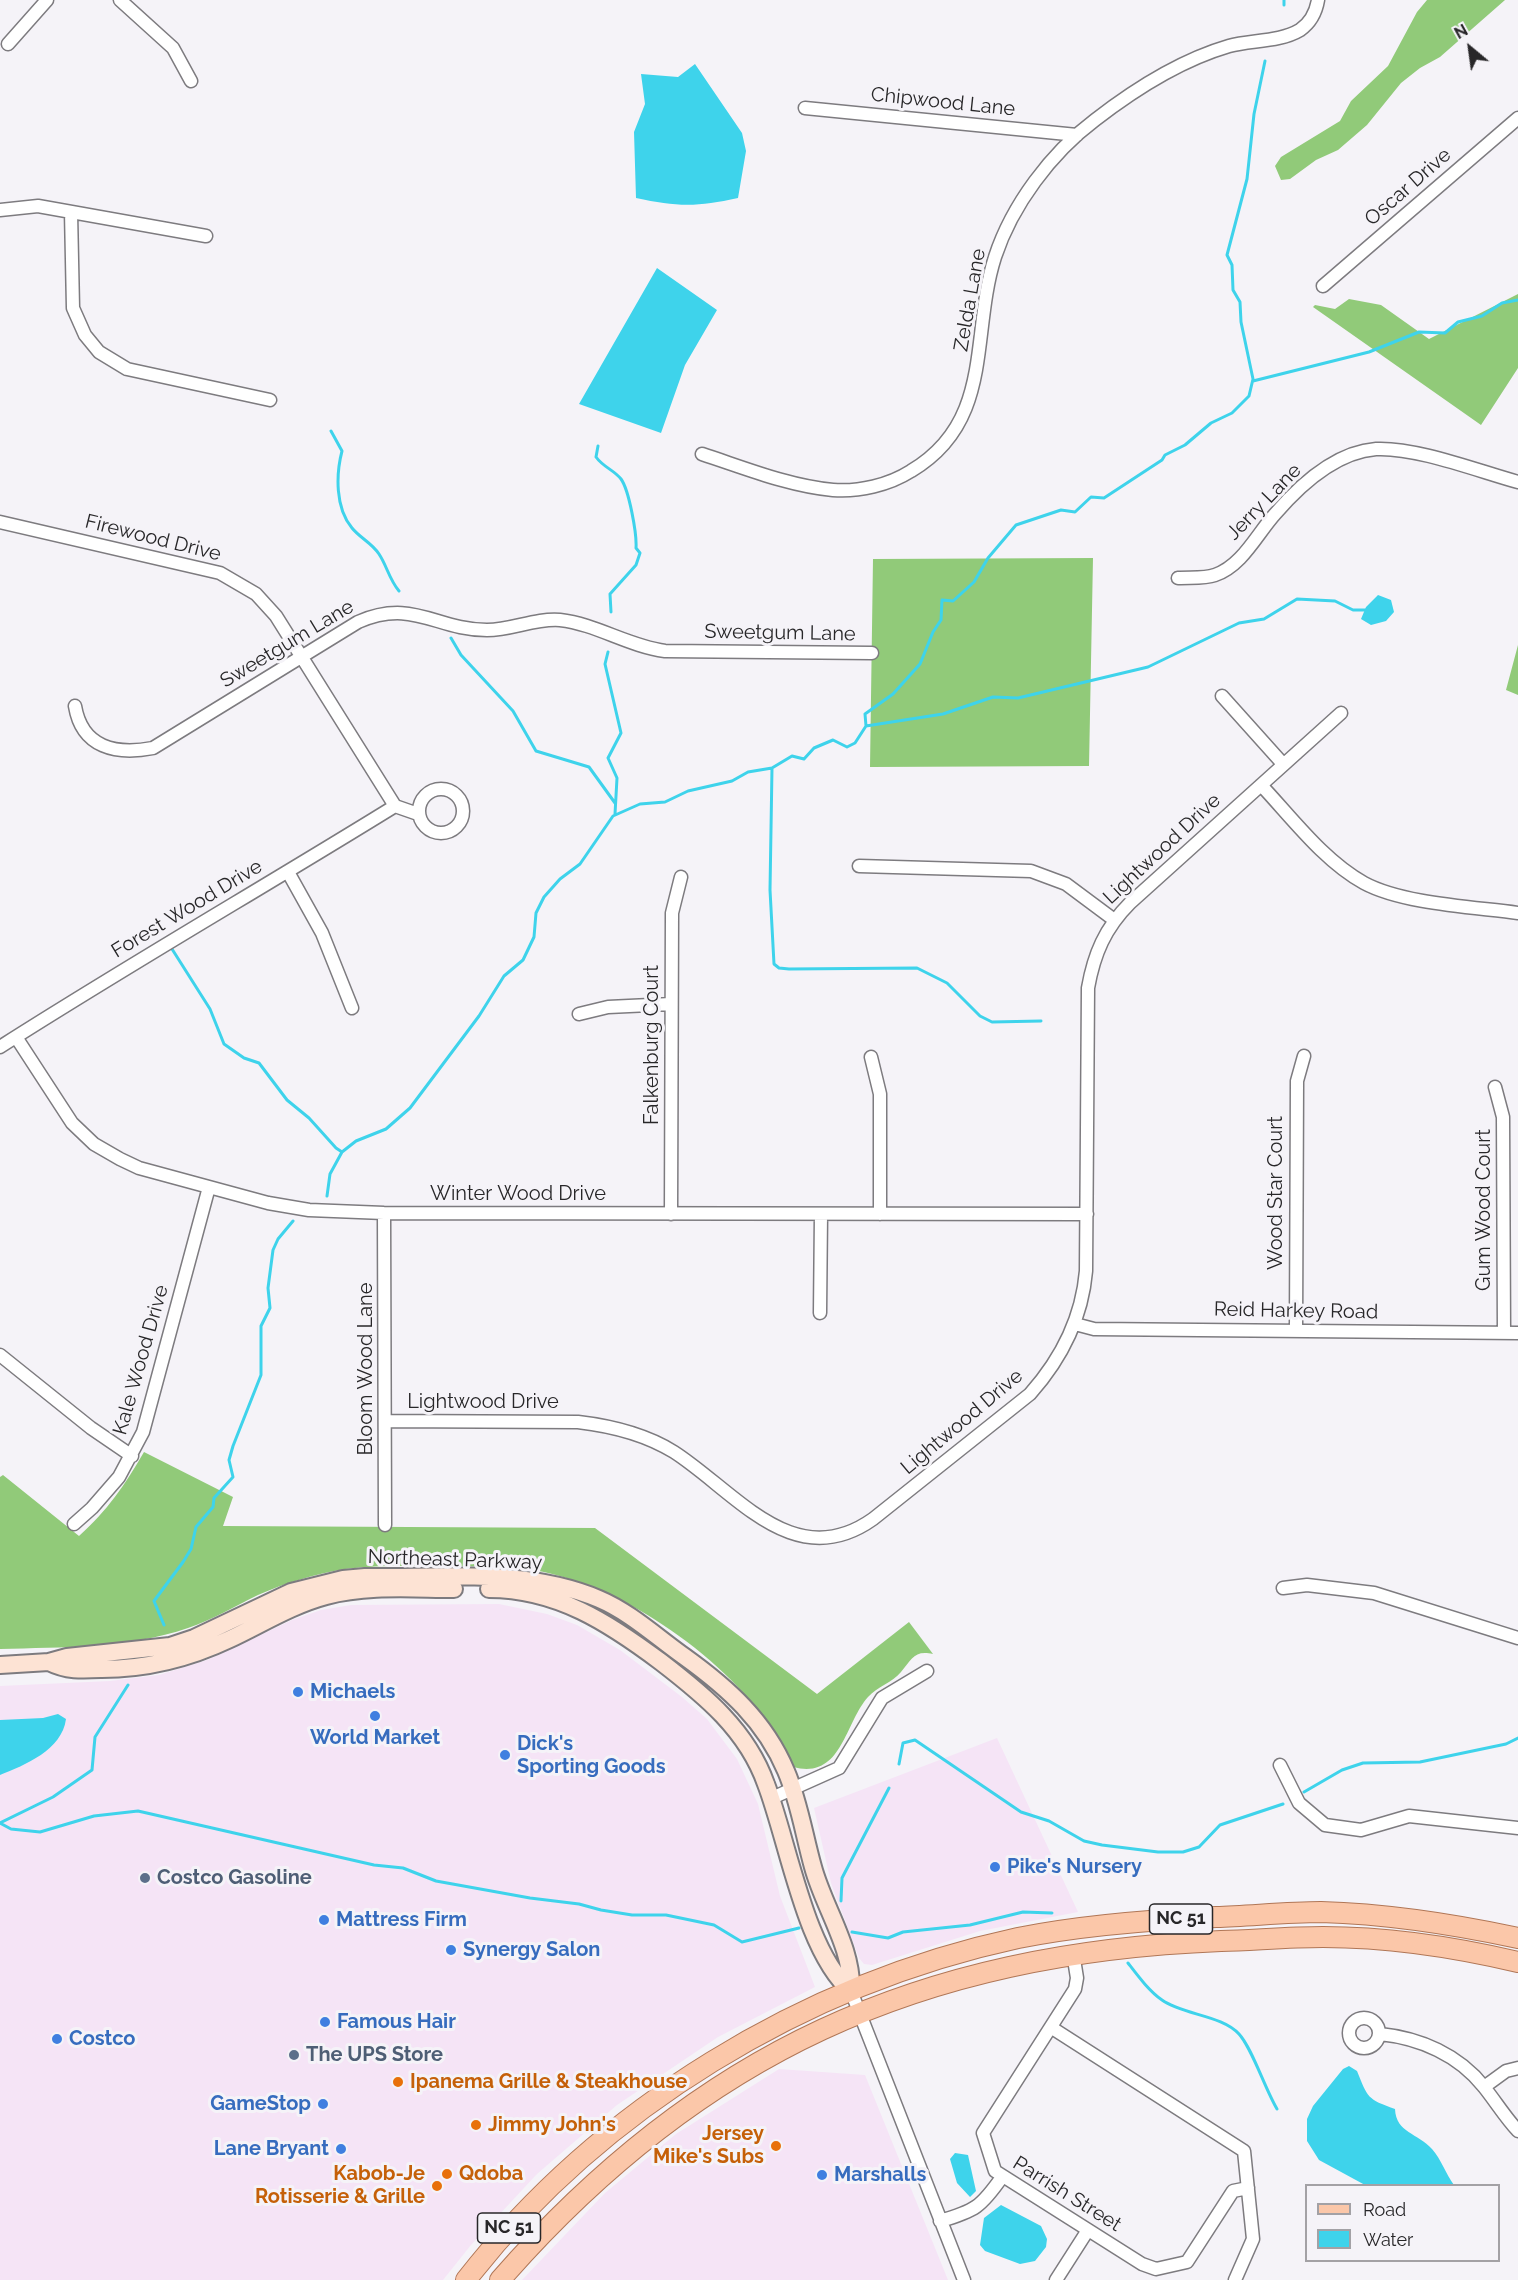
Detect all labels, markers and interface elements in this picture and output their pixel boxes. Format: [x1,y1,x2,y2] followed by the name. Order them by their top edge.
[1440,18,1500,78] north arrow
[1451,21,1471,43] text: N
[870,82,1016,122] street label: Chipwood Lane
[1360,143,1456,231] street label: Oscar Drive
[949,247,991,353] street label: Zelda Lane
[1222,459,1306,545] street label: Jerry Lane
[83,510,223,566] street label: Firewood Drive
[216,595,358,693] street label: Sweetgum Lane
[704,620,856,646] street label: Sweetgum Lane
[1098,789,1226,909] street label: Lightwood Drive
[107,855,267,963] street label: Forest Wood Drive
[640,965,664,1125] street label: Falkenburg Court
[1264,1116,1288,1270] street label: Wood Star Court
[1472,1129,1496,1291] street label: Gum Wood Court
[430,1182,606,1206] street label: Winter Wood Drive
[108,1282,174,1438] street label: Kale Wood Drive
[354,1283,378,1455] street label: Bloom Wood Lane
[1214,1298,1378,1324] street label: Reid Harkey Road
[896,1364,1028,1480] street label: Lightwood Drive
[407,1390,559,1414] street label: Lightwood Drive
[367,1545,543,1575] street label: Northeast Parkway
[310,1680,395,1704] place label: Michaels
[291,1685,305,1699] marker: Michaels
[368,1709,382,1723] marker: World Market
[310,1726,440,1750] place label: World Market
[517,1732,666,1779] place label: Dick's Sporting Goods
[498,1748,512,1762] marker: Dick's Sporting Goods
[1007,1855,1142,1879] place label: Pike's Nursery
[988,1860,1002,1874] marker: Pike's Nursery
[157,1866,312,1890] place label: Costco Gasoline
[138,1871,152,1885] marker: Costco Gasoline
[1150,1904,1212,1934] road number: NC 51
[336,1908,467,1932] place label: Mattress Firm
[317,1913,331,1927] marker: Mattress Firm
[463,1938,600,1962] place label: Synergy Salon
[444,1943,458,1957] marker: Synergy Salon
[337,2010,456,2034] place label: Famous Hair
[318,2015,332,2029] marker: Famous Hair
[69,2027,135,2051] place label: Costco
[50,2032,64,2046] marker: Costco
[306,2043,443,2067] place label: The UPS Store
[287,2048,301,2062] marker: The UPS Store
[410,2070,687,2094] place label: Ipanema Grille & Steakhouse
[391,2075,405,2089] marker: Ipanema Grille & Steakhouse
[210,2092,311,2116] place label: GameStop
[316,2097,330,2111] marker: GameStop
[488,2113,616,2137] place label: Jimmy John's
[469,2118,483,2132] marker: Jimmy John's
[653,2122,764,2169] place label: Jersey Mike's Subs
[214,2137,329,2161] place label: Lane Bryant
[769,2139,783,2153] marker: Jersey Mike's Subs
[334,2142,348,2156] marker: Lane Bryant
[1008,2151,1126,2237] street label: Parrish Street
[255,2162,425,2209] place label: Kabob-Je Rotisserie & Grille
[459,2162,523,2186] place label: Qdoba
[834,2163,926,2187] place label: Marshalls
[440,2167,454,2181] marker: Qdoba
[815,2168,829,2182] marker: Marshalls
[430,2179,444,2193] marker: Kabob-Je Rotisserie & Grille
[1305,2184,1500,2262] legend
[1363,2199,1406,2220] text: Road
[478,2213,540,2243] road number: NC 51
[1363,2229,1413,2250] text: Water

